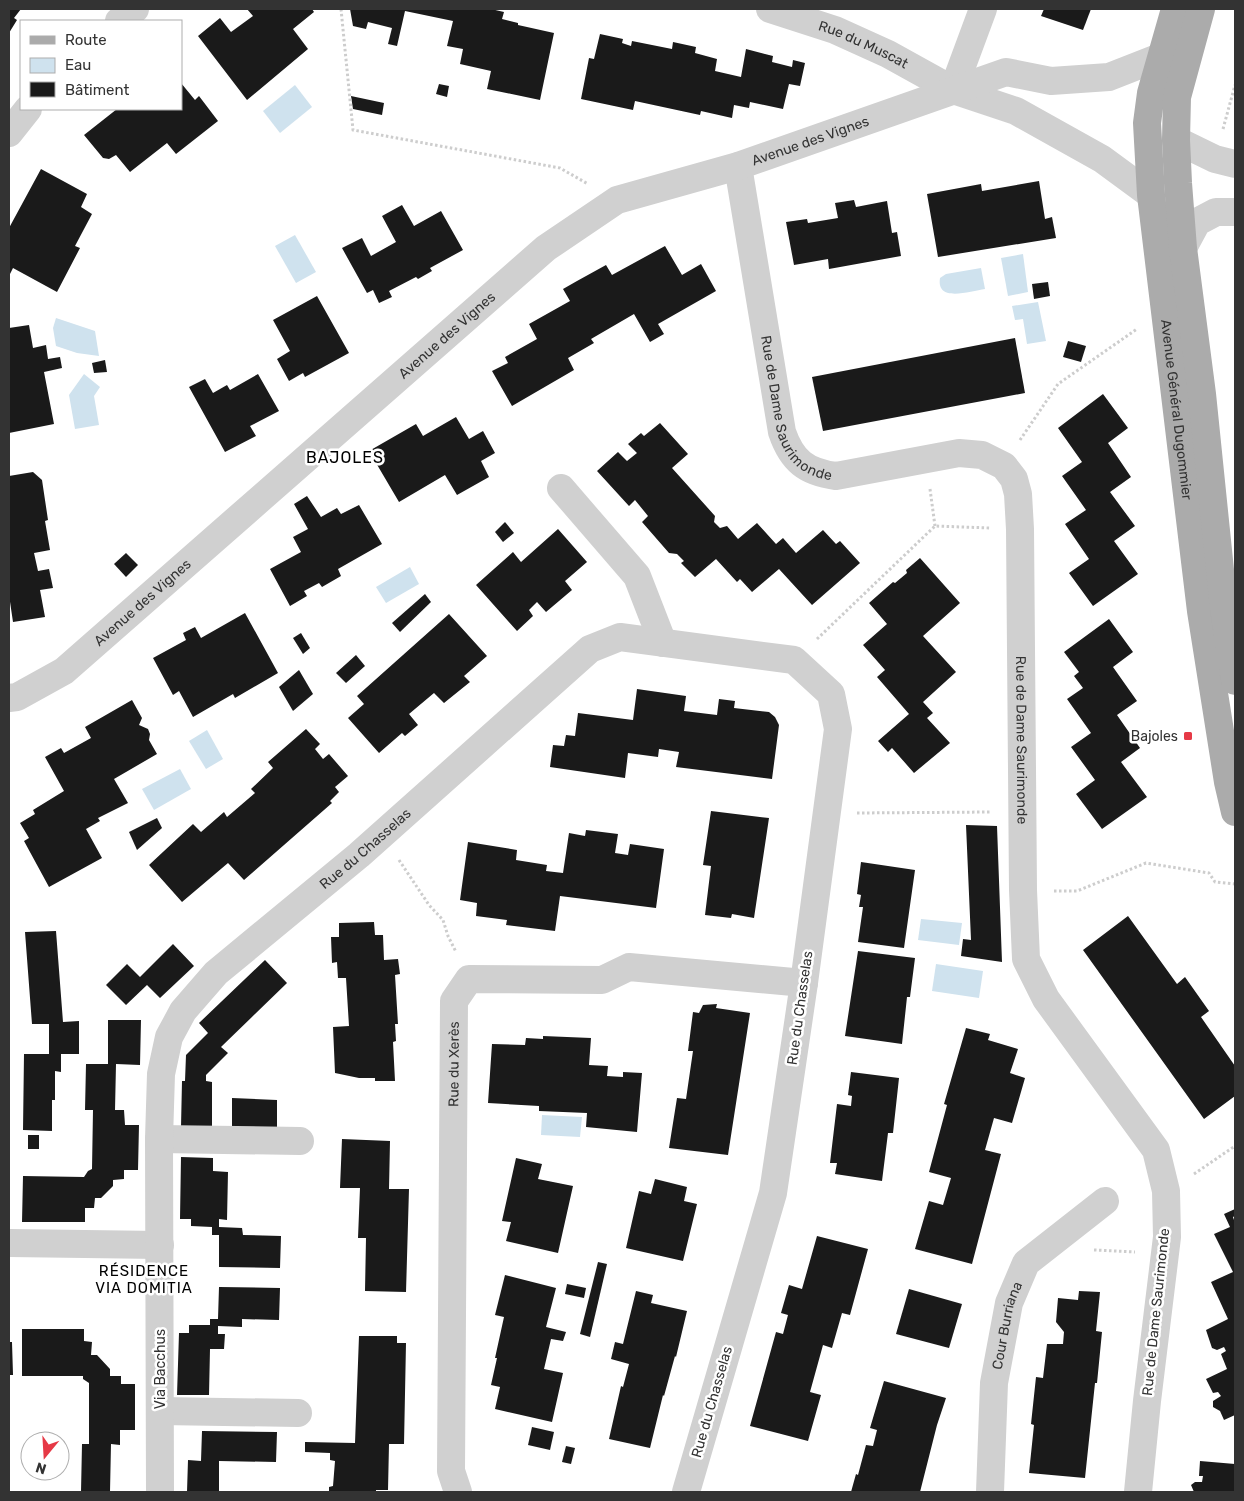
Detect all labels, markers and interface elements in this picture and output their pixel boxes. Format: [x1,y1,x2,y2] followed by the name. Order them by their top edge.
[817,17,912,72] street label: Rue du Muscat
[20,20,182,110] legend
[65,31,107,49] text: Route
[65,56,91,74] text: Eau
[65,81,129,99] text: Bâtiment
[749,112,871,169] street label: Avenue des Vignes
[395,288,499,382] street label: Avenue des Vignes
[1158,318,1196,502] street label: Avenue Général Dugommier
[758,334,834,484] street label: Rue de Dame Saurimonde
[306,448,384,467] district label: BAJOLES
[90,555,194,649] street label: Avenue des Vignes
[1013,656,1031,824] street label: Rue de Dame Saurimonde
[1131,728,1178,745] place label: Bajoles
[1182,730,1194,742] marker: Bajoles
[316,804,414,893] street label: Rue du Chasselas
[784,950,816,1066] street label: Rue du Chasselas
[445,1021,462,1107] street label: Rue du Xerès
[1139,1227,1173,1397] street label: Rue de Dame Saurimonde
[95,1262,193,1297] district label: RÉSIDENCE VIA DOMITIA
[988,1279,1026,1371] street label: Cour Burriana
[152,1329,169,1409] street label: Via Bacchus
[688,1344,736,1460] street label: Rue du Chasselas
[20,1431,70,1481] north arrow
[34,1458,49,1478] text: N

